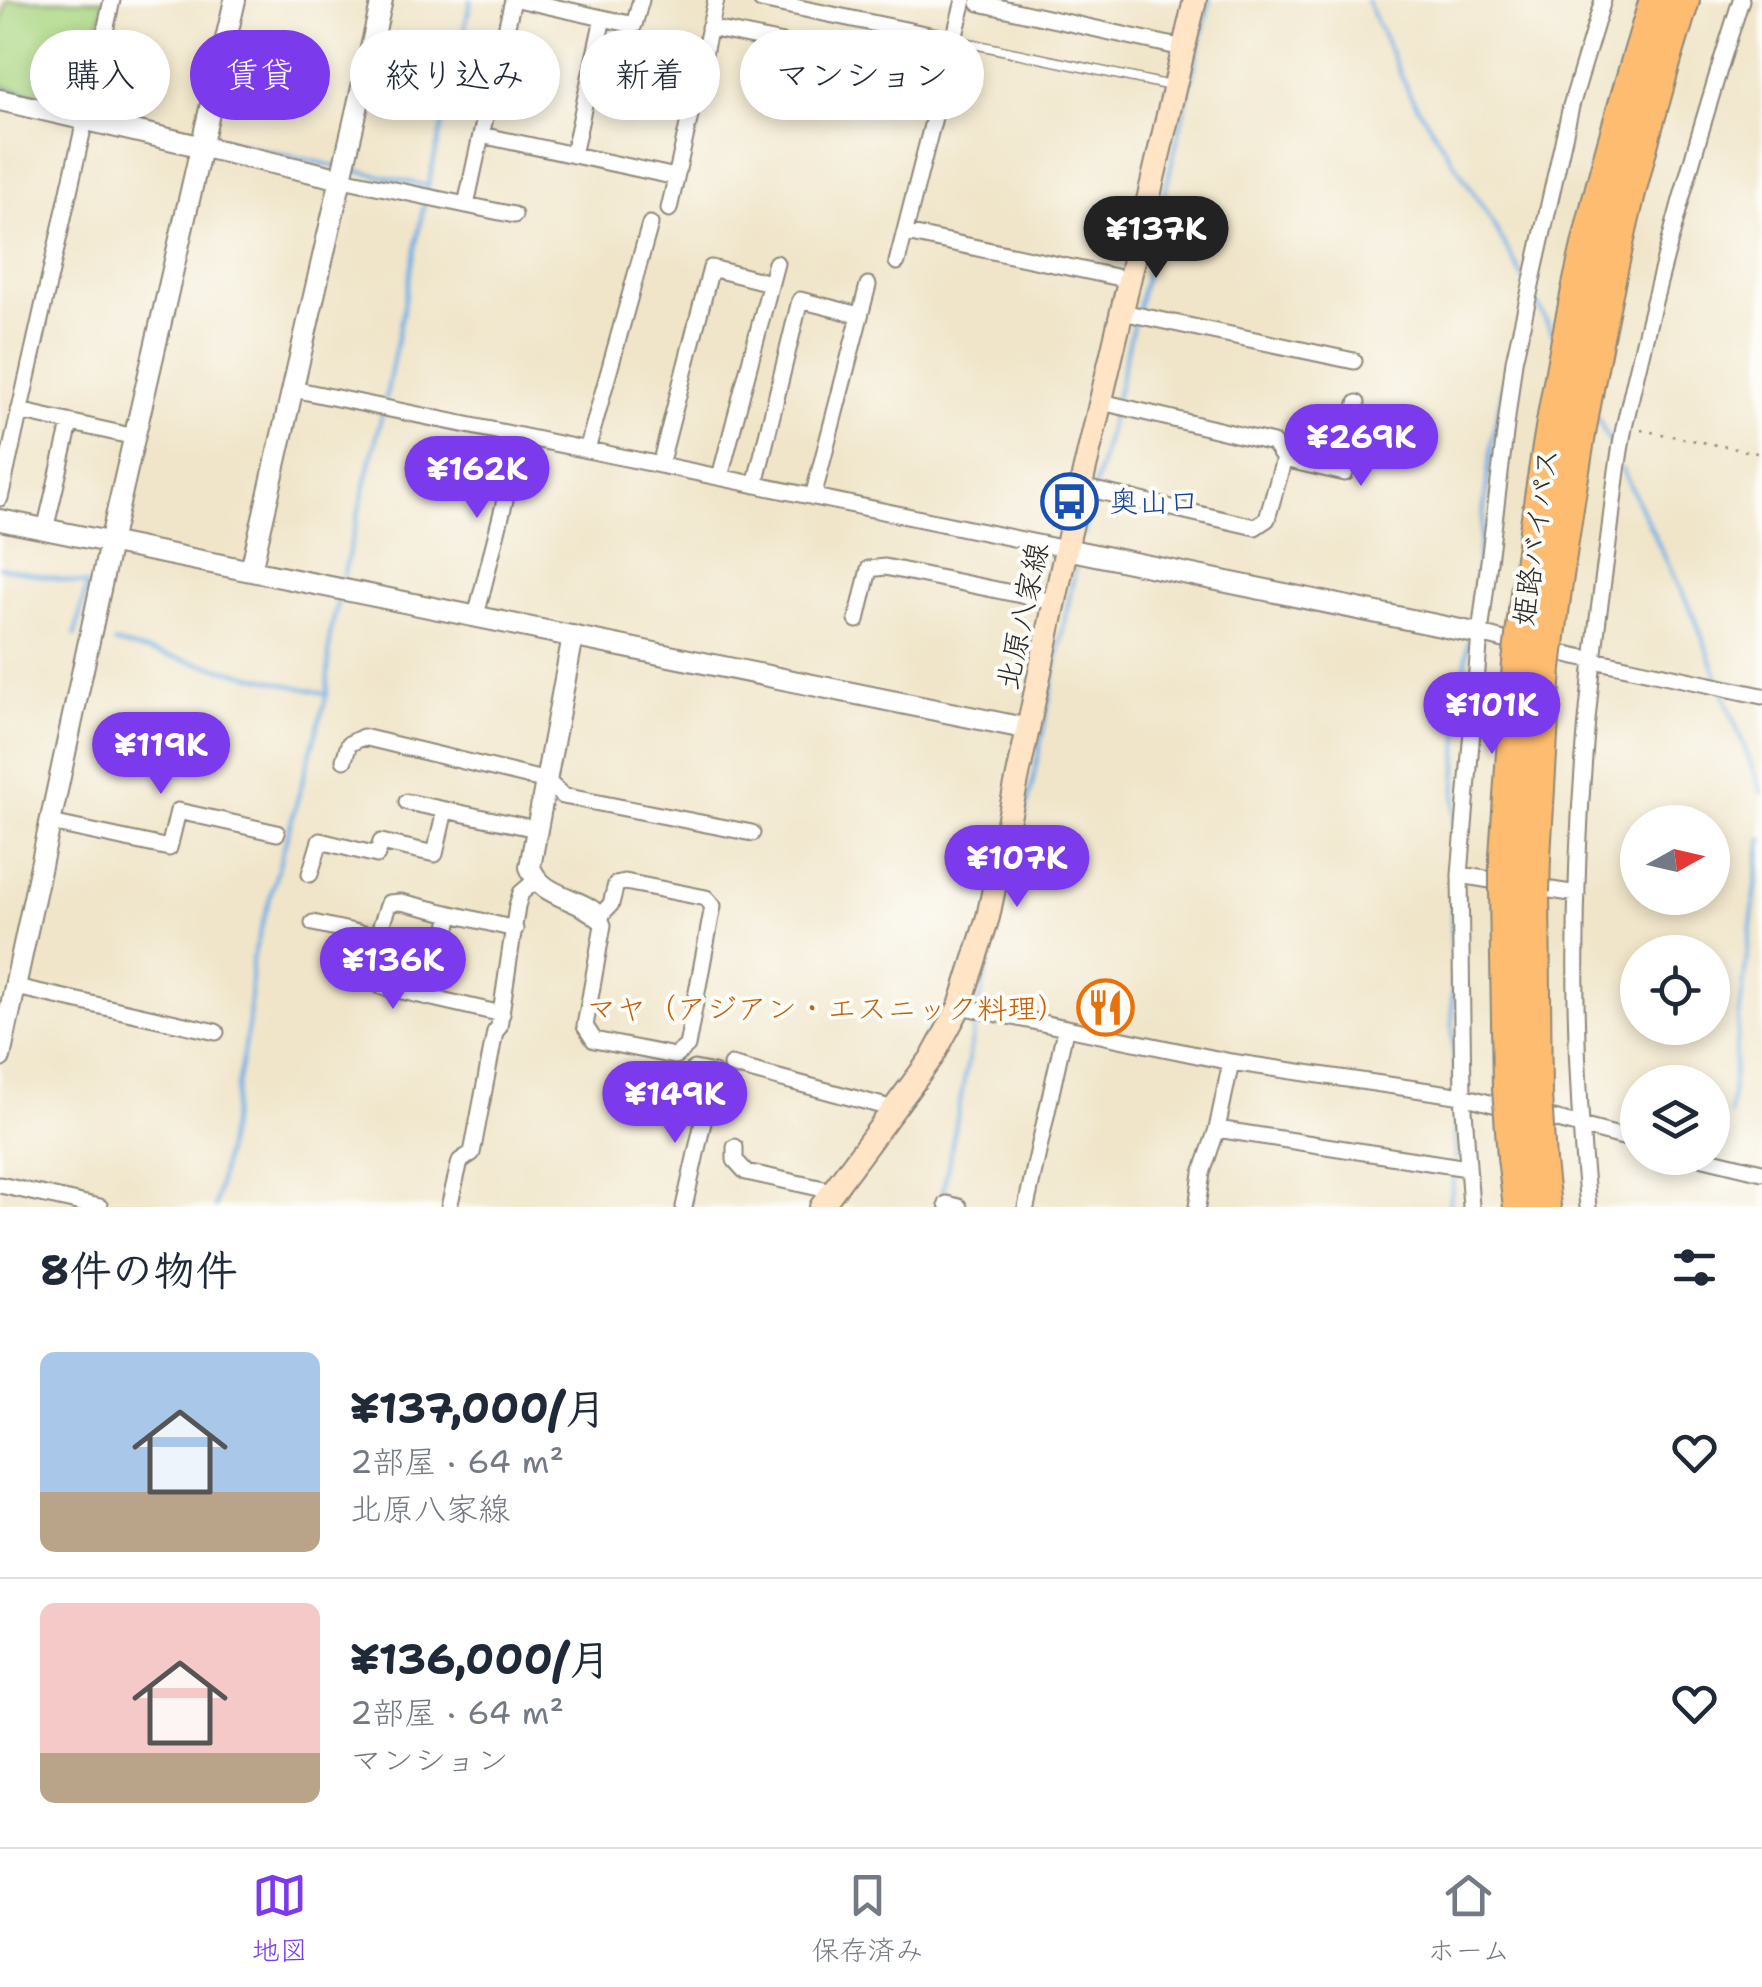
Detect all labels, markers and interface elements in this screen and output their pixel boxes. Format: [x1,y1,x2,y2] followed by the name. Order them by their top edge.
[30,30,170,120] chip: 購入
[190,30,330,120] chip: 賃貸
[350,30,560,120] chip: 絞り込み
[580,30,720,120] chip: 新着
[740,30,984,120] chip: マンション
[1086,196,1226,281] pin: ¥137K
[1106,207,1206,250] text: ¥137K
[1291,404,1431,489] pin: ¥269K
[1306,415,1416,458] text: ¥269K
[407,436,547,521] pin: ¥162K
[1502,445,1568,629] street label: 姫路バイパス
[426,447,528,490] text: ¥162K
[1040,471,1100,531] bus stop icon: 奥山口
[1109,481,1199,522] place label: 奥山口
[986,538,1058,694] street label: 北原八家線
[1422,672,1562,757] pin: ¥101K
[1445,683,1539,726] text: ¥101K
[91,712,231,797] pin: ¥119K
[114,723,208,766] text: ¥119K
[1620,805,1730,915] north arrow
[1620,805,1730,1175] map controls
[947,825,1087,910] pin: ¥107K
[966,836,1068,879] text: ¥107K
[323,927,463,1012] pin: ¥136K
[1620,935,1730,1045] button: locate
[342,938,444,981] text: ¥136K
[1076,978,1136,1038] restaurant icon: マヤ（アジアン・エスニック料理）
[586,988,1067,1029] place label: マヤ（アジアン・エスニック料理）
[605,1061,745,1146] pin: ¥149K
[1620,1065,1730,1175] button: layers
[624,1072,726,1115] text: ¥149K
[1667,1240,1722,1295] icon: filters
[40,1242,237,1298] text: 8件の物件
[350,1380,607,1436] text: ¥137,000/月
[120,1392,240,1512] icon: home
[1667,1425,1722,1480] icon: heart
[350,1440,564,1483] text: 2部屋 · 64 m²
[350,1487,510,1530] text: 北原八家線
[350,1631,611,1687] text: ¥136,000/月
[120,1643,240,1763] icon: home
[1667,1676,1722,1731] icon: heart
[350,1691,564,1734] text: 2部屋 · 64 m²
[350,1738,509,1781] text: マンション
[252,1868,308,1969] tab: 地図
[812,1868,924,1969] tab: 保存済み
[1427,1868,1510,1969] tab: ホーム

